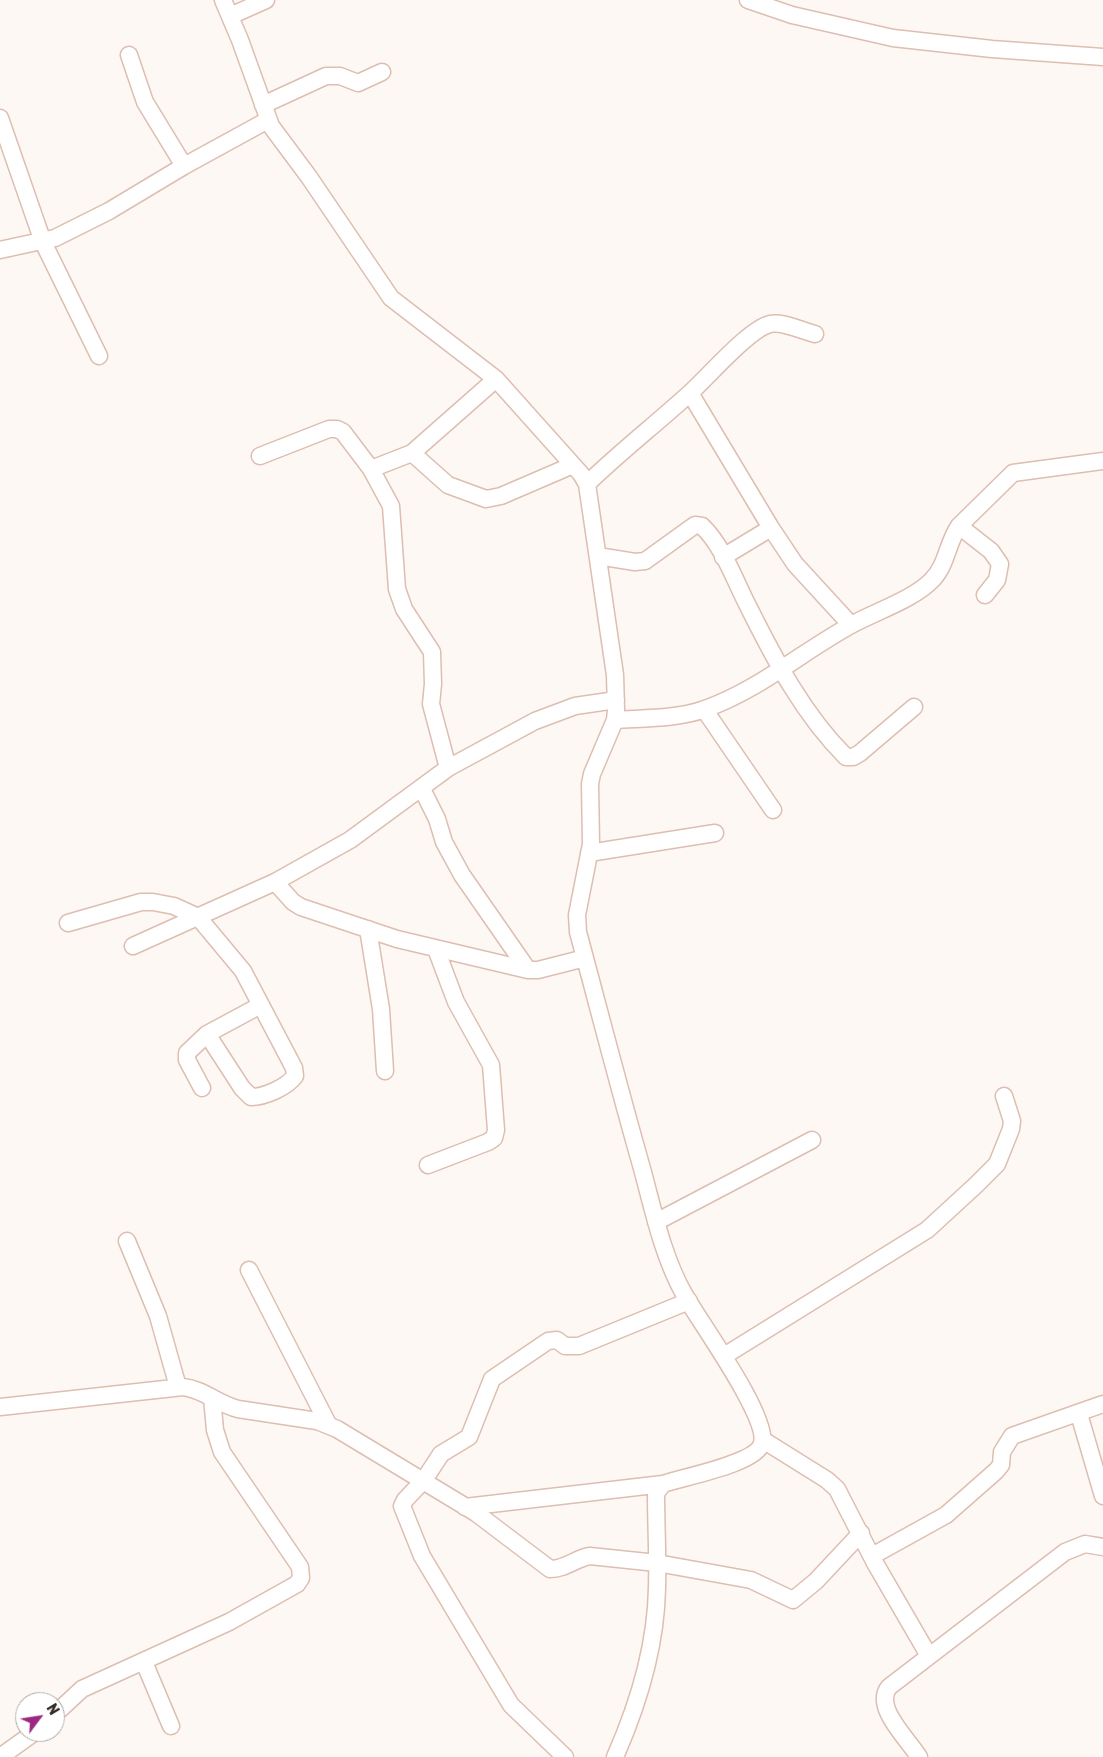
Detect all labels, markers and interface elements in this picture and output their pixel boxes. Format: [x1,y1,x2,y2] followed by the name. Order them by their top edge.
[15,1692,65,1742] north arrow
[43,1701,62,1718] text: N

